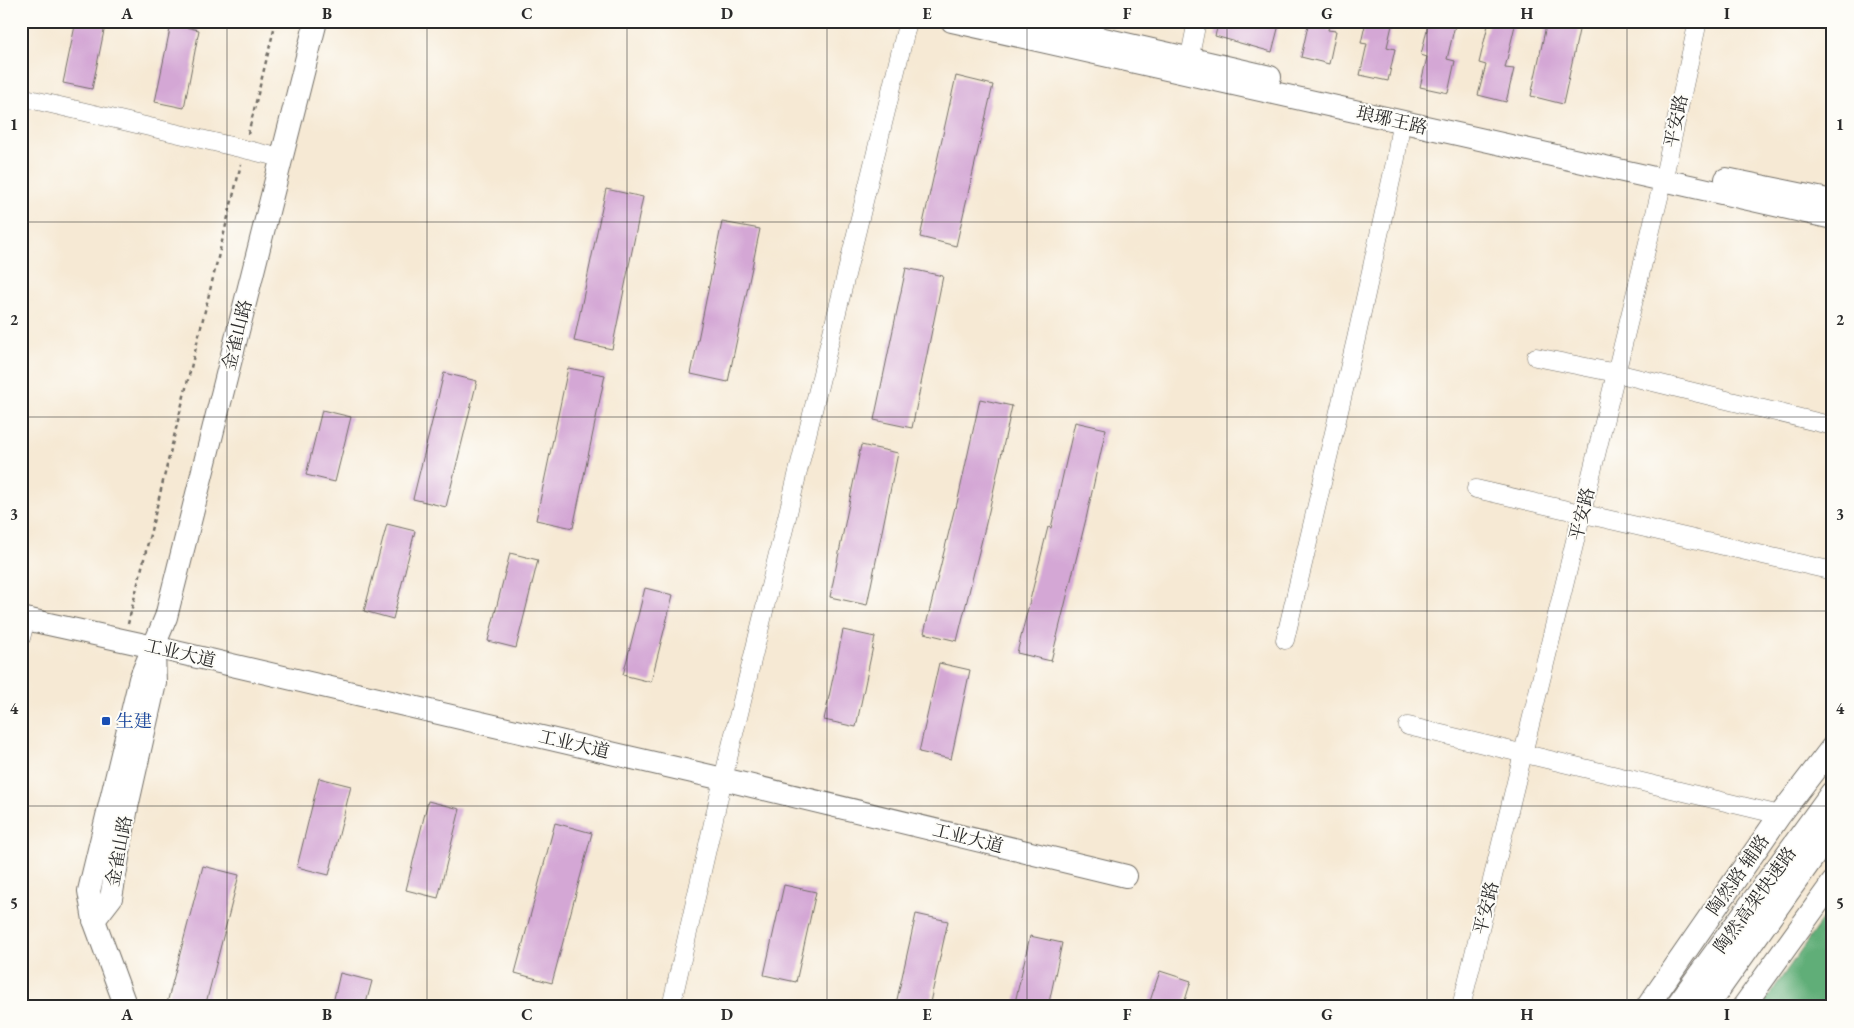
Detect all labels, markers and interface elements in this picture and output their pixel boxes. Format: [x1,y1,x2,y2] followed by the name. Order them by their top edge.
[120,3,133,24] text: A
[322,3,332,24] text: B
[521,3,533,24] text: C
[721,3,733,24] text: D
[922,3,932,24] text: E
[1123,3,1132,24] text: F
[1321,3,1333,24] text: G
[1521,3,1534,24] text: H
[1724,3,1730,24] text: I
[1659,92,1692,150] street label: 平安路
[1354,100,1430,139] street label: 琅琊王路
[10,114,18,135] text: 1
[1836,114,1844,135] text: 1
[217,297,256,373] street label: 金雀山路
[10,309,19,330] text: 2
[1836,309,1845,330] text: 2
[1564,485,1599,543] street label: 平安路
[10,504,18,525] text: 3
[1836,504,1844,525] text: 3
[142,633,218,672] street label: 工业大道
[10,698,19,719] text: 4
[1836,698,1845,719] text: 4
[116,709,152,732] place label: 生建
[100,715,112,727] marker: 生建
[536,724,612,763] street label: 工业大道
[100,813,137,888] street label: 金雀山路
[930,818,1006,857] street label: 工业大道
[1701,830,1774,920] street label: 陶然路 辅路
[1708,842,1801,957] street label: 陶然高架快速路
[1468,879,1503,937] street label: 平安路
[10,893,18,914] text: 5
[1836,893,1844,914] text: 5
[120,1004,133,1025] text: A
[322,1004,332,1025] text: B
[521,1004,533,1025] text: C
[721,1004,733,1025] text: D
[922,1004,932,1025] text: E
[1123,1004,1132,1025] text: F
[1321,1004,1333,1025] text: G
[1521,1004,1534,1025] text: H
[1724,1004,1730,1025] text: I

